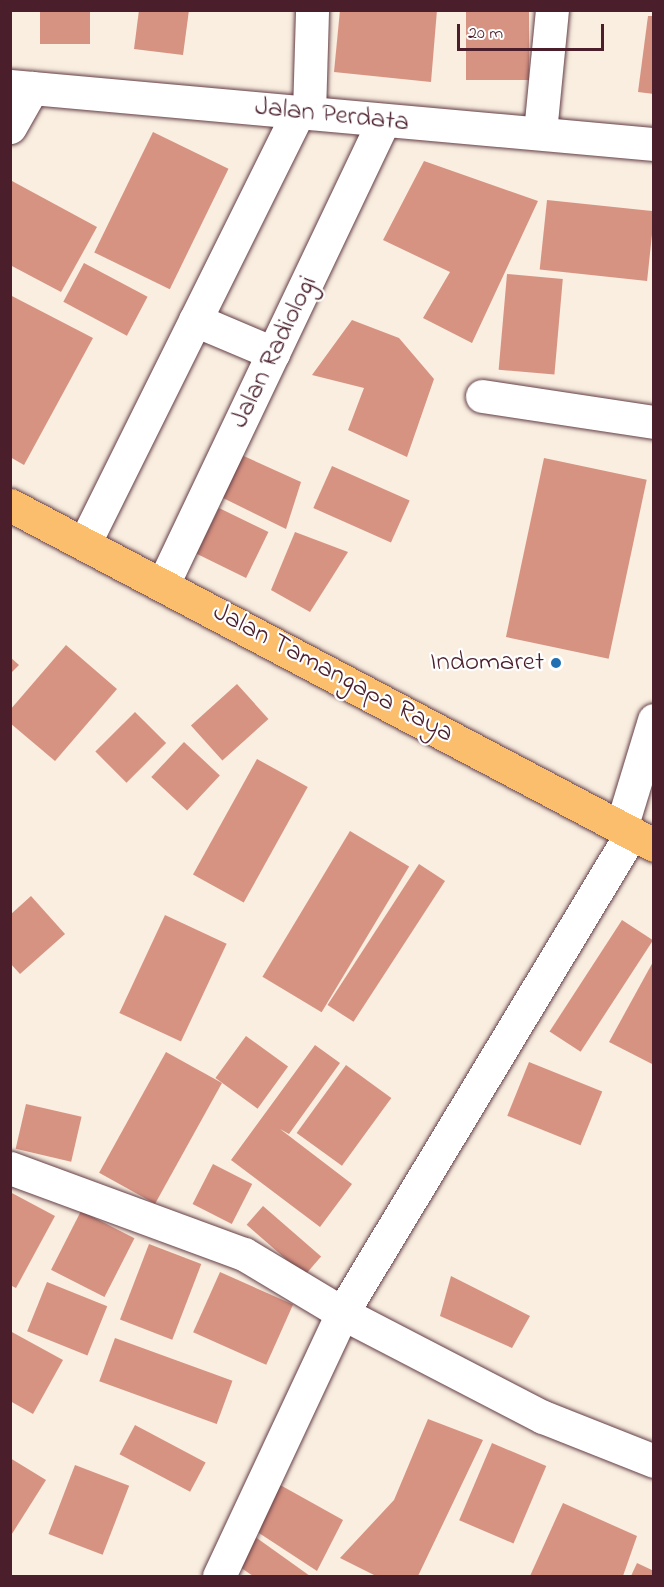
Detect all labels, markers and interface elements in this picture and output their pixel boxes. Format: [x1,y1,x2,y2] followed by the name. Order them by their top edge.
[460,12,607,50] scale bar
[468,21,503,47] text: 20 m
[253,91,411,139] street label: Jalan Perdata
[223,271,325,433] street label: Jalan Radiologi
[207,596,459,750] street label: Jalan Tamangapa Raya
[430,647,544,679] place label: Indomaret
[549,656,563,670] marker: Indomaret

